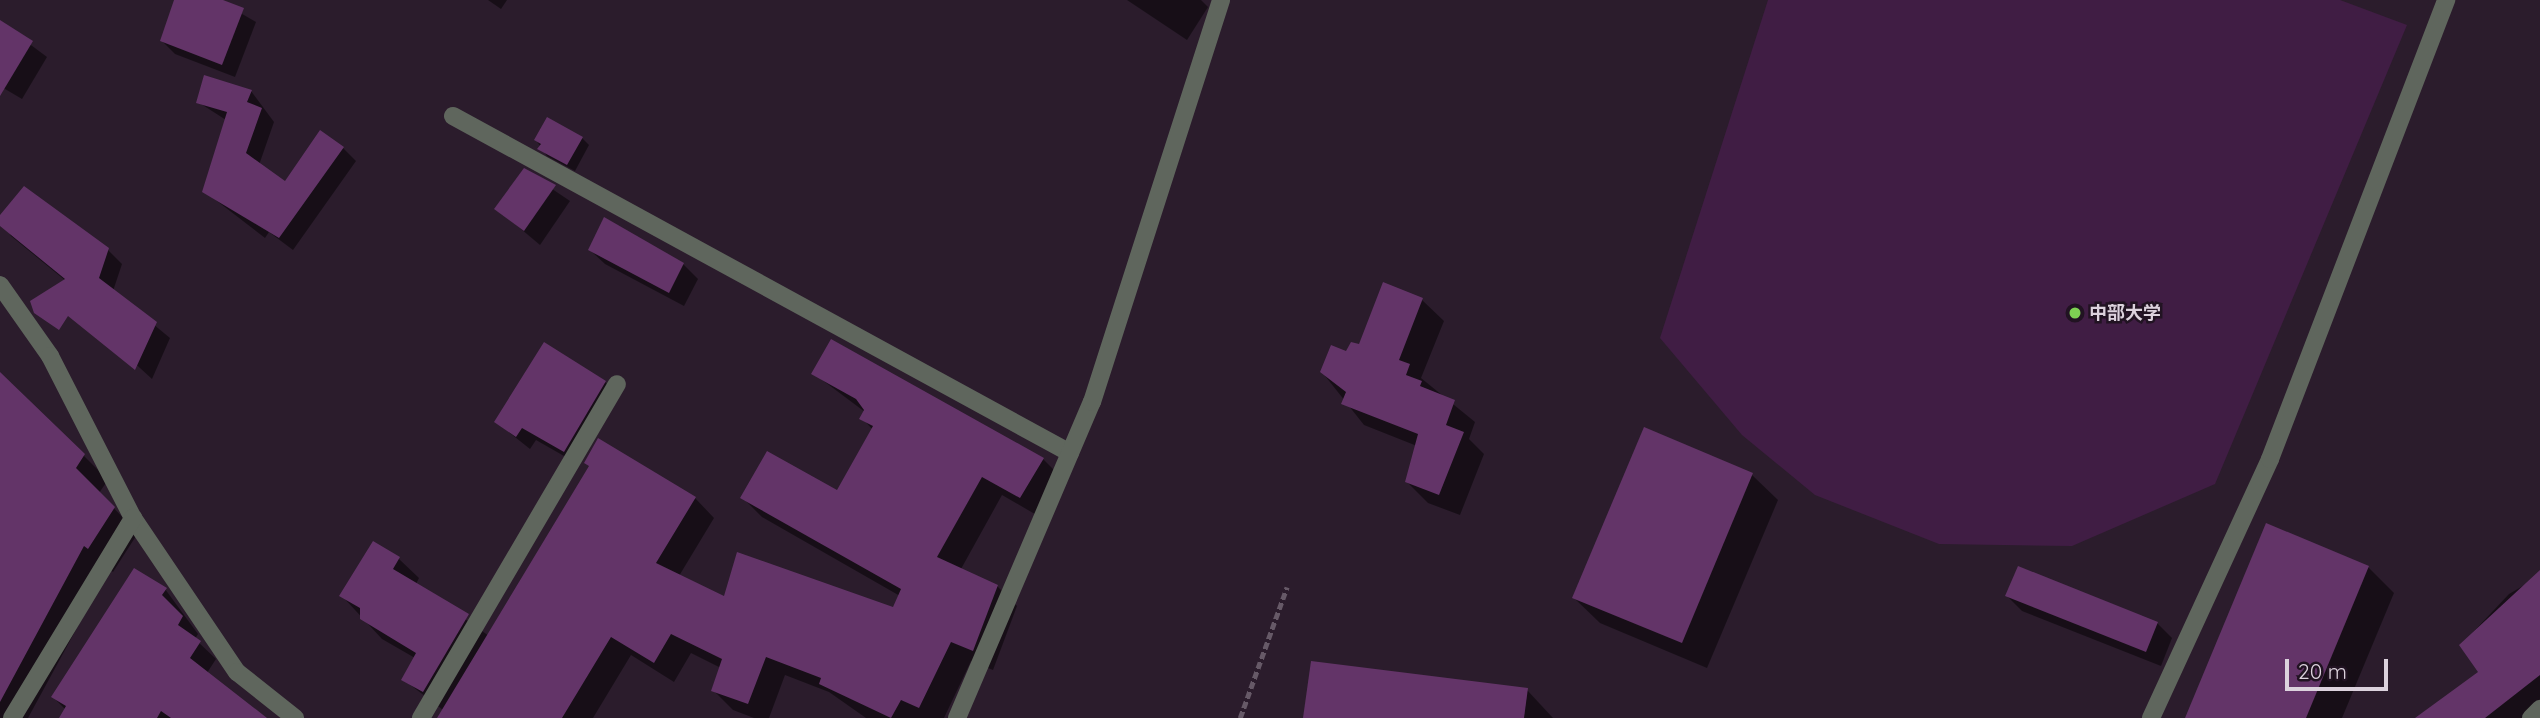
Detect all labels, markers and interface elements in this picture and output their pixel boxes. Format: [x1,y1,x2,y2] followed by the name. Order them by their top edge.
[2089,302,2161,324] place label: 中部大学
[2067,305,2083,321] marker: 中部大学
[2288,644,2391,688] scale bar
[2298,658,2347,684] text: 20 m

